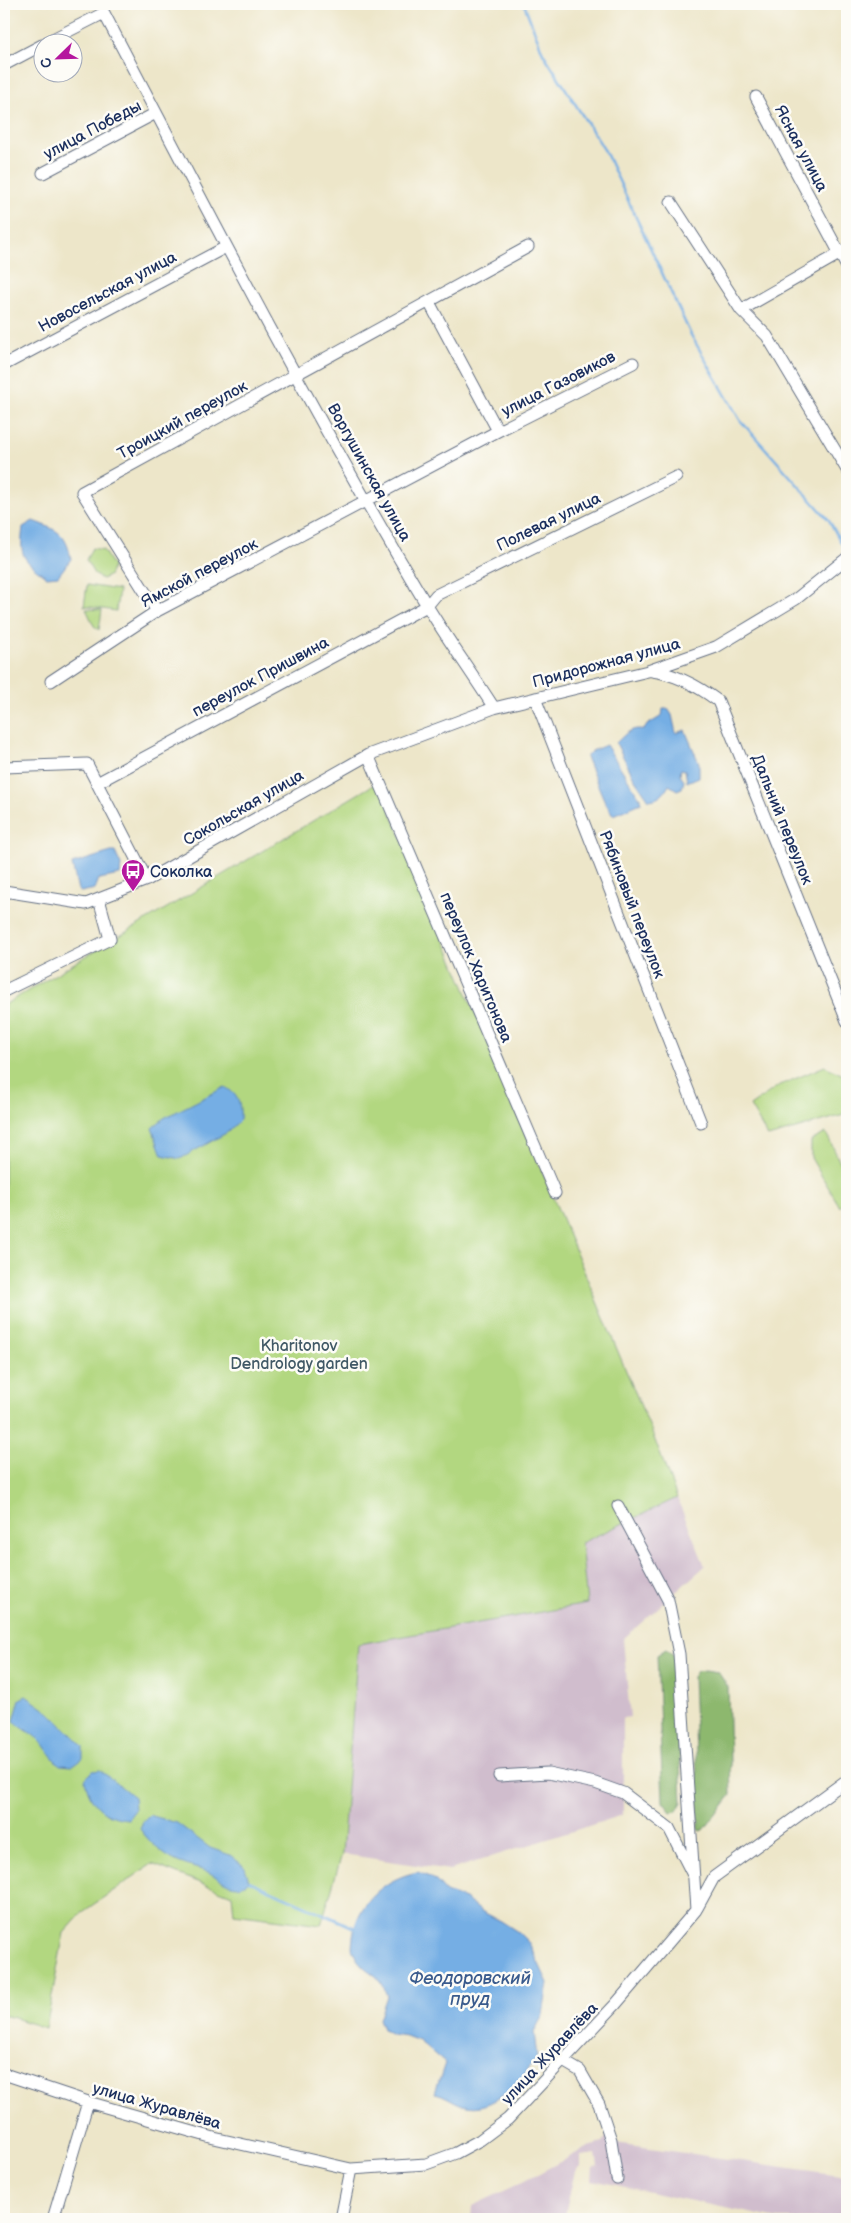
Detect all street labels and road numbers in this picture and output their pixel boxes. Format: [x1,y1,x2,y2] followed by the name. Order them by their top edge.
[41,97,145,164] street label: улица Победы
[770,102,832,196] street label: Ясная улица
[35,248,181,337] street label: Новосельская улица
[499,347,619,421] street label: улица Газовиков
[115,377,251,464] street label: Троицкий переулок
[323,401,415,545] street label: Воргушинская улица
[493,489,604,556] street label: Полевая улица
[138,534,262,612] street label: Ямской переулок
[189,633,333,721] street label: переулок Пришвина
[530,634,683,692] street label: Придорожная улица
[747,752,817,888] street label: Дальний переулок
[180,766,308,850] street label: Сокольская улица
[595,828,669,982] street label: Рябиновый переулок
[435,890,516,1046] street label: переулок Харитонова
[498,1999,603,2109] street label: улица Журавлёва
[90,2079,223,2134] street label: улица Журавлёва

